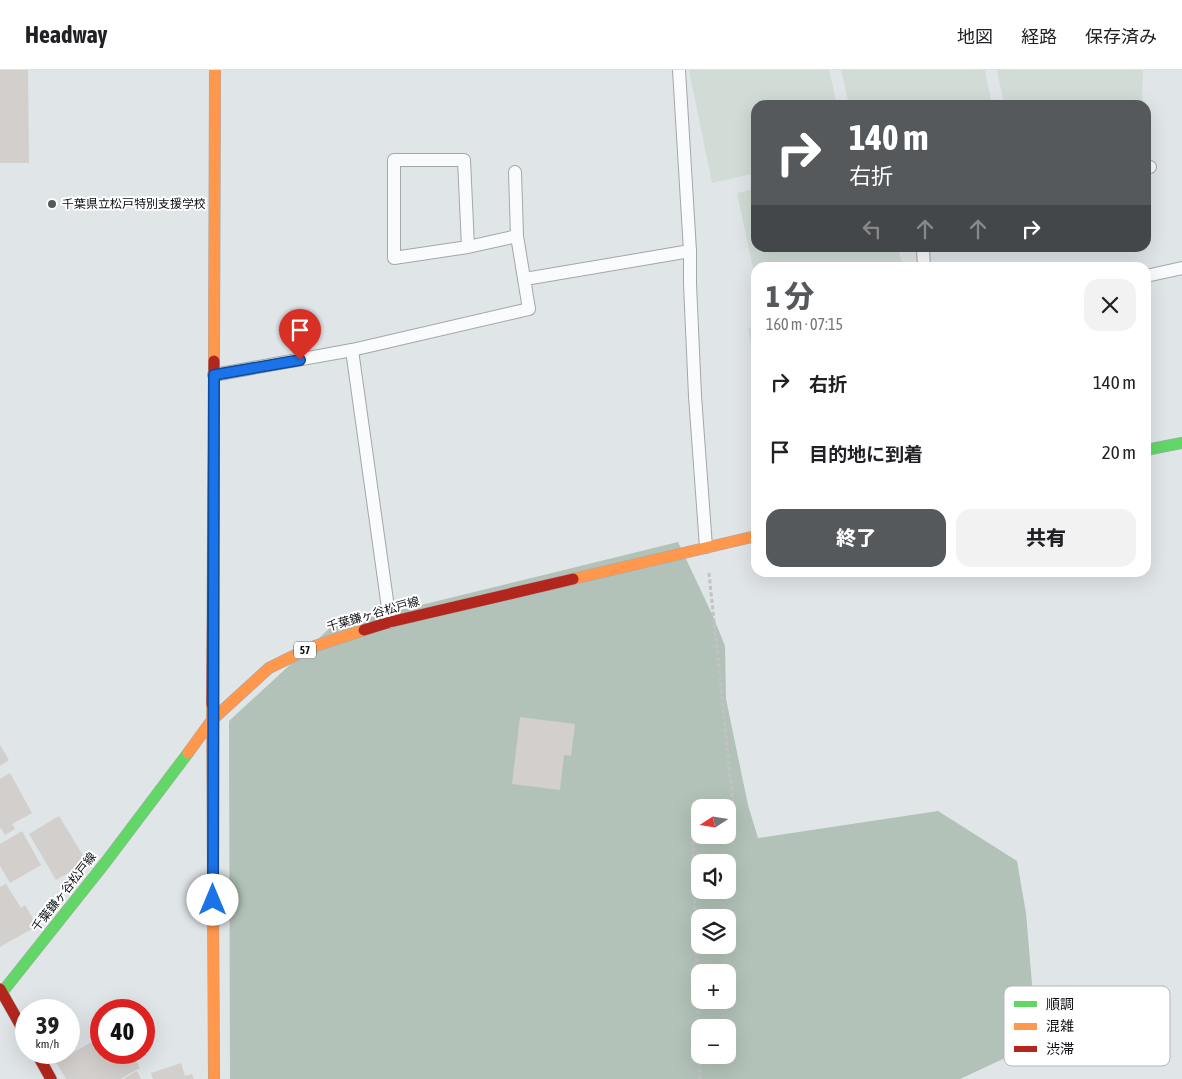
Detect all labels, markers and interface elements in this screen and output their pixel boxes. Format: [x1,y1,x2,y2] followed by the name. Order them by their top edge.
[25,21,108,48] text: Headway
[957,26,993,47] text: 地図
[1021,26,1057,47] text: 経路
[1085,26,1157,47] text: 保存済み
[849,117,928,157] text: 140 m
[766,120,831,185] icon: right
[849,163,893,189] text: 右折
[62,197,206,211] place label: 千葉県立松戸特別支援学校
[46,198,58,210] marker: 千葉県立松戸特別支援学校
[858,215,886,243] icon: left
[911,215,939,243] icon: ahead
[964,215,992,243] icon: ahead
[1017,215,1045,243] icon: right
[766,279,814,313] text: 1 分
[1084,279,1136,331] button: close
[279,309,321,360] pin
[766,315,843,333] text: 160 m · 07:15
[286,316,314,344] icon: arrive
[766,368,794,396] icon: right
[1093,371,1136,393] text: 140 m
[809,373,847,395] text: 右折
[766,438,794,466] icon: arrive
[1102,441,1136,463] text: 20 m
[809,443,923,465] text: 目的地に到着
[766,509,946,567] button: 終了
[956,509,1136,567] button: 共有
[325,594,421,634] street label: 千葉鎌ヶ谷松戸線
[294,642,316,658] road number: 57
[691,799,736,844] north arrow
[691,799,736,1064] map controls
[29,850,99,934] street label: 千葉鎌ヶ谷松戸線
[691,854,736,899] button: sound
[186,873,238,925] position arrow
[691,909,736,954] button: layers
[691,964,736,1009] button: +
[1004,986,1170,1066] legend
[1046,996,1074,1012] text: 順調
[90,999,155,1064] speed limit sign: 40
[36,1011,59,1039] text: 39
[1046,1018,1074,1034] text: 混雑
[691,1019,736,1064] button: −
[36,1037,59,1051] text: km/h
[1046,1041,1074,1057] text: 渋滞

